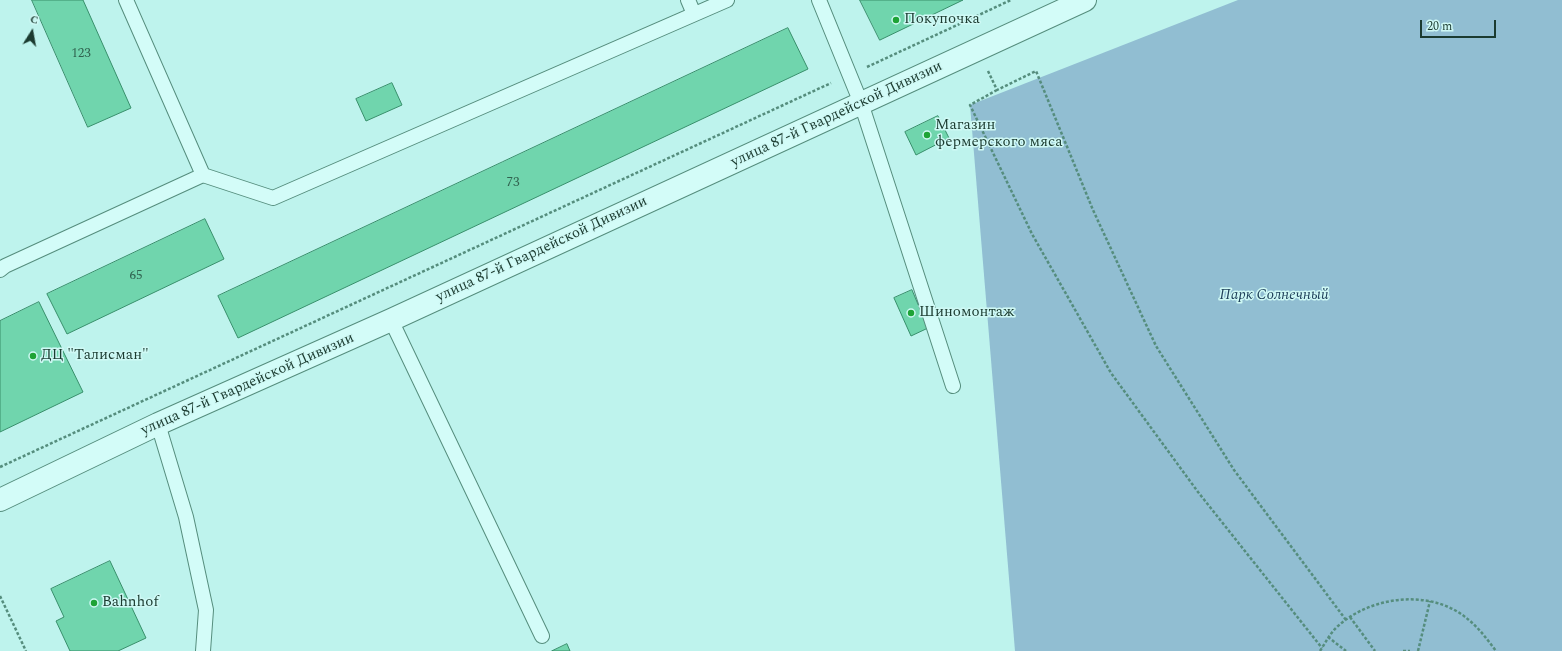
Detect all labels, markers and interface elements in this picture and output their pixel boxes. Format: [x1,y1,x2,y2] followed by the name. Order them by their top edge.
[29,11,40,29] text: С
[904,11,980,29] place label: Покупочка
[12,12,52,52] north arrow
[1422,12,1498,38] scale bar
[891,15,901,25] marker: Покупочка
[1427,17,1452,36] text: 20 m
[71,46,91,62] house number: 123
[728,58,946,172] street label: улица 87-й Гвардейской Дивизии
[935,117,1063,152] place label: Магазин фермерского мяса
[922,130,932,140] marker: Магазин фермерского мяса
[507,175,519,191] house number: 73
[433,193,651,307] street label: улица 87-й Гвардейской Дивизии
[130,268,142,284] house number: 65
[1219,287,1329,305] park label: Парк Солнечный
[919,304,1015,322] place label: Шиномонтаж
[906,308,916,318] marker: Шиномонтаж
[139,330,357,440] street label: улица 87-й Гвардейской Дивизии
[41,347,149,365] place label: ДЦ "Талисман"
[28,351,38,361] marker: ДЦ "Талисман"
[102,594,159,612] place label: Bahnhof
[89,598,99,608] marker: Bahnhof

